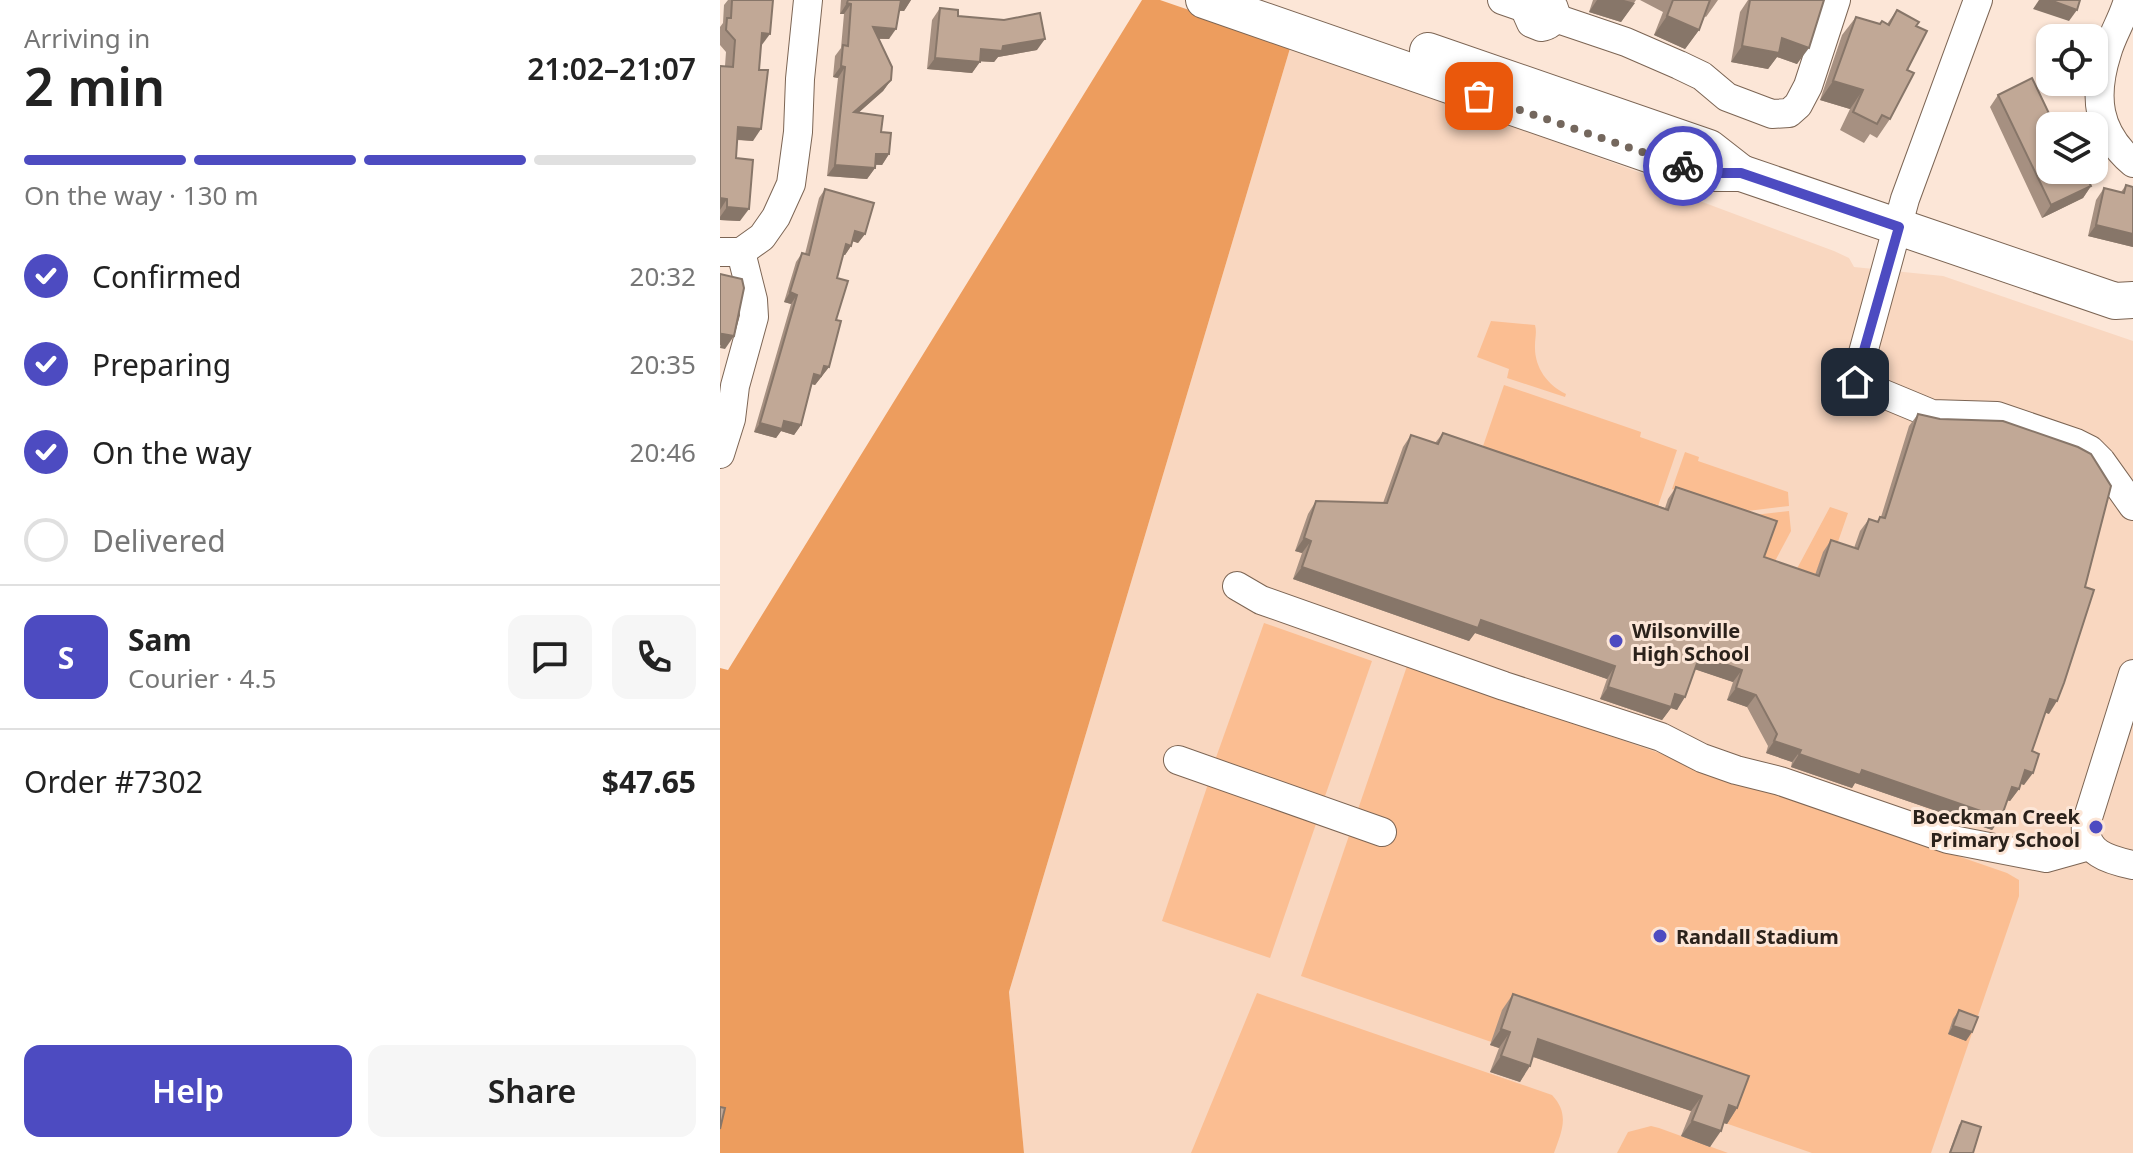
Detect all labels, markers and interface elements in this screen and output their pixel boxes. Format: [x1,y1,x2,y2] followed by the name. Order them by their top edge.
[24,20,150,56] text: Arriving in
[2036,24,2108,184] map controls
[2036,24,2108,96] button: locate
[527,48,696,89] text: 21:02–21:07
[24,50,165,121] text: 2 min
[1445,62,1513,130] pin
[1457,74,1501,118] icon: bag
[2036,112,2108,184] button: layers
[1643,126,1723,206] courier
[1661,144,1705,188] icon: bike
[24,177,258,213] text: On the way · 130 m
[24,254,68,298] icon: check
[92,256,242,297] text: Confirmed
[630,258,696,294] text: 20:32
[24,342,68,386] icon: check
[92,344,231,385] text: Preparing
[630,346,696,382] text: 20:35
[1821,348,1889,416] pin
[1833,360,1877,404] icon: home
[24,430,68,474] icon: check
[92,432,252,473] text: On the way
[630,434,696,470] text: 20:46
[92,520,226,561] text: Delivered
[508,615,592,699] button: chat
[612,615,696,699] button: phone
[1632,617,1749,667] place label: Wilsonville High School
[128,619,192,660] text: Sam
[1607,632,1625,650] marker: Wilsonville High School
[58,637,74,678] text: S
[128,660,276,696] text: Courier · 4.5
[24,761,203,802] text: Order #7302
[602,761,696,802] text: $47.65
[1912,803,2081,853] place label: Boeckman Creek Primary School
[2087,818,2105,836] marker: Boeckman Creek Primary School
[1676,923,1839,950] place label: Randall Stadium
[1651,927,1669,945] marker: Randall Stadium
[24,1045,352,1137] button: Help
[368,1045,696,1137] button: Share

